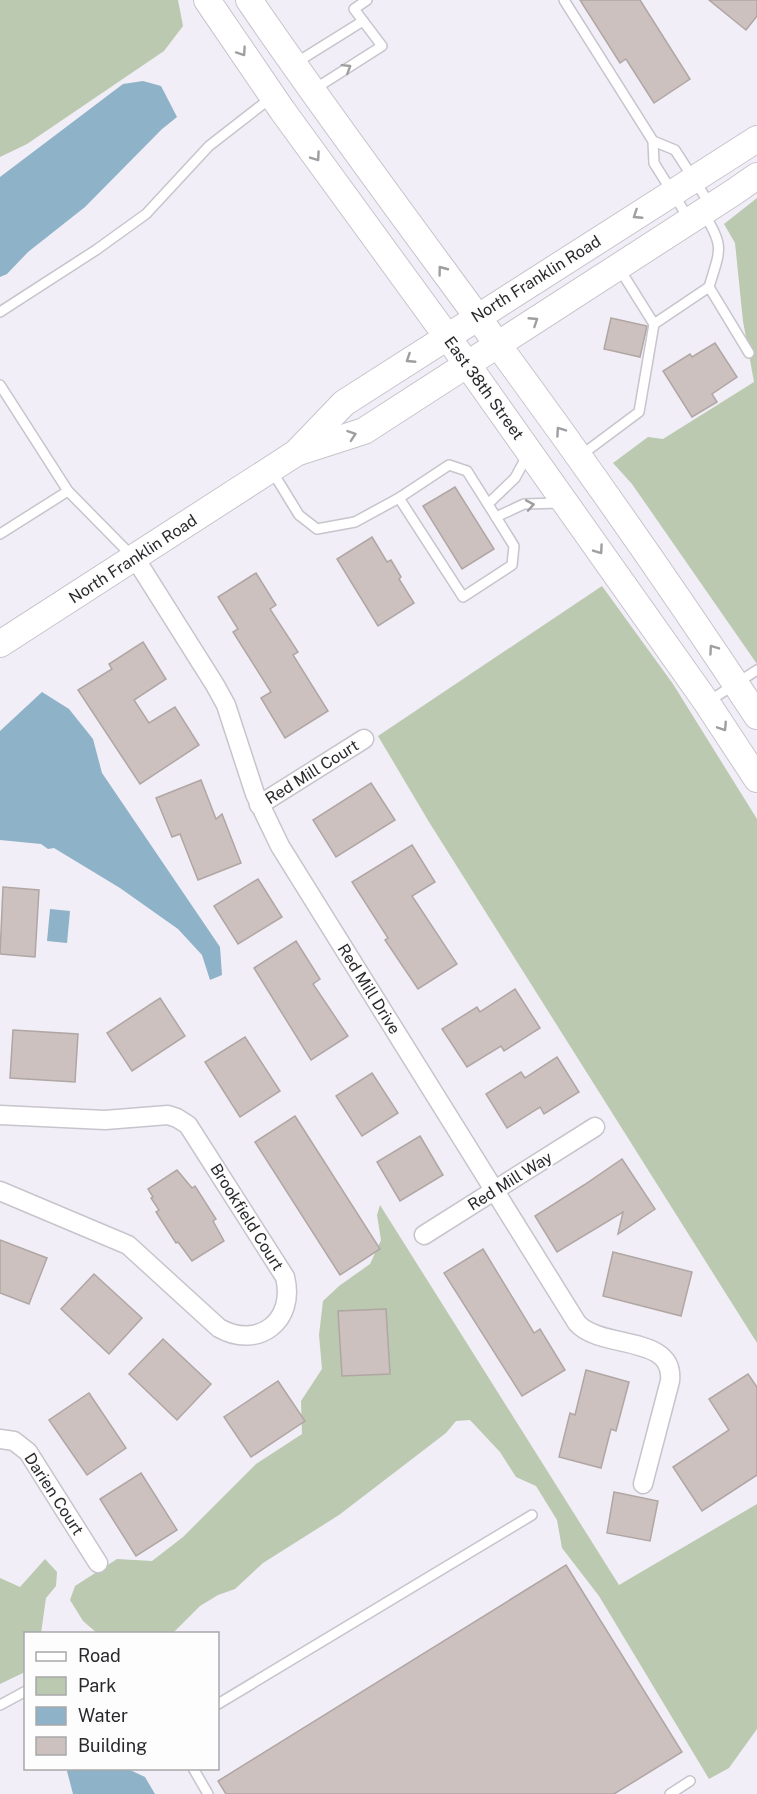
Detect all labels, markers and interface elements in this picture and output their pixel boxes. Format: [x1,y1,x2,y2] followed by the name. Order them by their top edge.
[235,45,246,56] one-way arrow
[341,64,351,76] one-way arrow
[309,151,320,162] one-way arrow
[632,208,643,219] one-way arrow
[468,232,604,326] street label: North Franklin Road
[439,265,450,276] one-way arrow
[528,317,539,328] one-way arrow
[440,333,528,443] street label: East 38th Street
[406,352,416,364] one-way arrow
[556,427,567,438] one-way arrow
[346,429,357,442] one-way arrow
[525,499,534,511] one-way arrow
[65,511,201,607] street label: North Franklin Road
[592,544,603,555] one-way arrow
[709,645,720,656] one-way arrow
[716,720,727,731] one-way arrow
[262,736,362,808] street label: Red Mill Court
[334,940,404,1038] street label: Red Mill Drive
[464,1147,556,1214] street label: Red Mill Way
[206,1160,288,1274] street label: Brookfield Court
[20,1449,88,1539] street label: Darien Court
[24,1632,219,1770] legend
[78,1645,121,1666] text: Road
[78,1675,116,1696] text: Park
[78,1705,128,1726] text: Water
[78,1735,147,1756] text: Building

